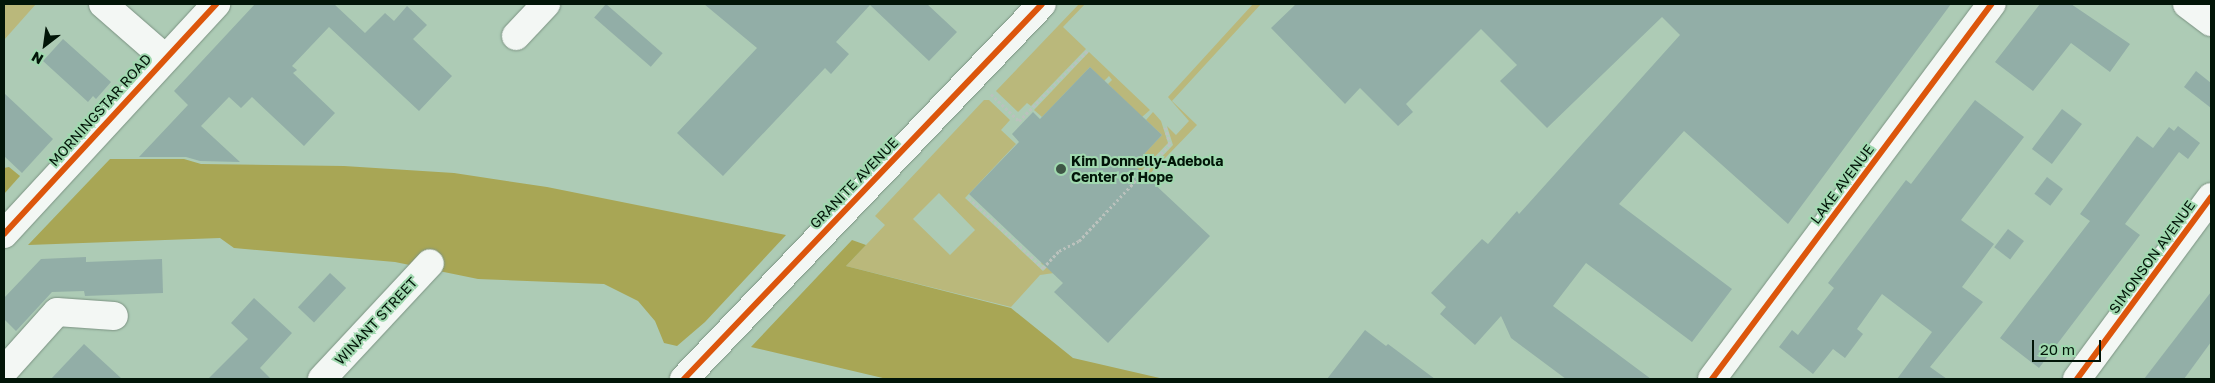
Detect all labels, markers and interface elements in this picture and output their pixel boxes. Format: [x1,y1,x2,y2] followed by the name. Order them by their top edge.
[20,20,70,70] north arrow
[28,48,46,68] text: N
[45,50,155,170] street label: MORNINGSTAR ROAD
[806,134,902,232] street label: GRANITE AVENUE
[1807,141,1877,227] street label: LAKE AVENUE
[1071,153,1223,186] place label: Kim Donnelly-Adebola Center of Hope
[1055,163,1067,175] marker: Kim Donnelly-Adebola Center of Hope
[2105,197,2199,317] street label: SIMONSON AVENUE
[331,274,421,368] street label: WINANT STREET
[2035,330,2104,362] scale bar
[2040,340,2075,358] text: 20 m

